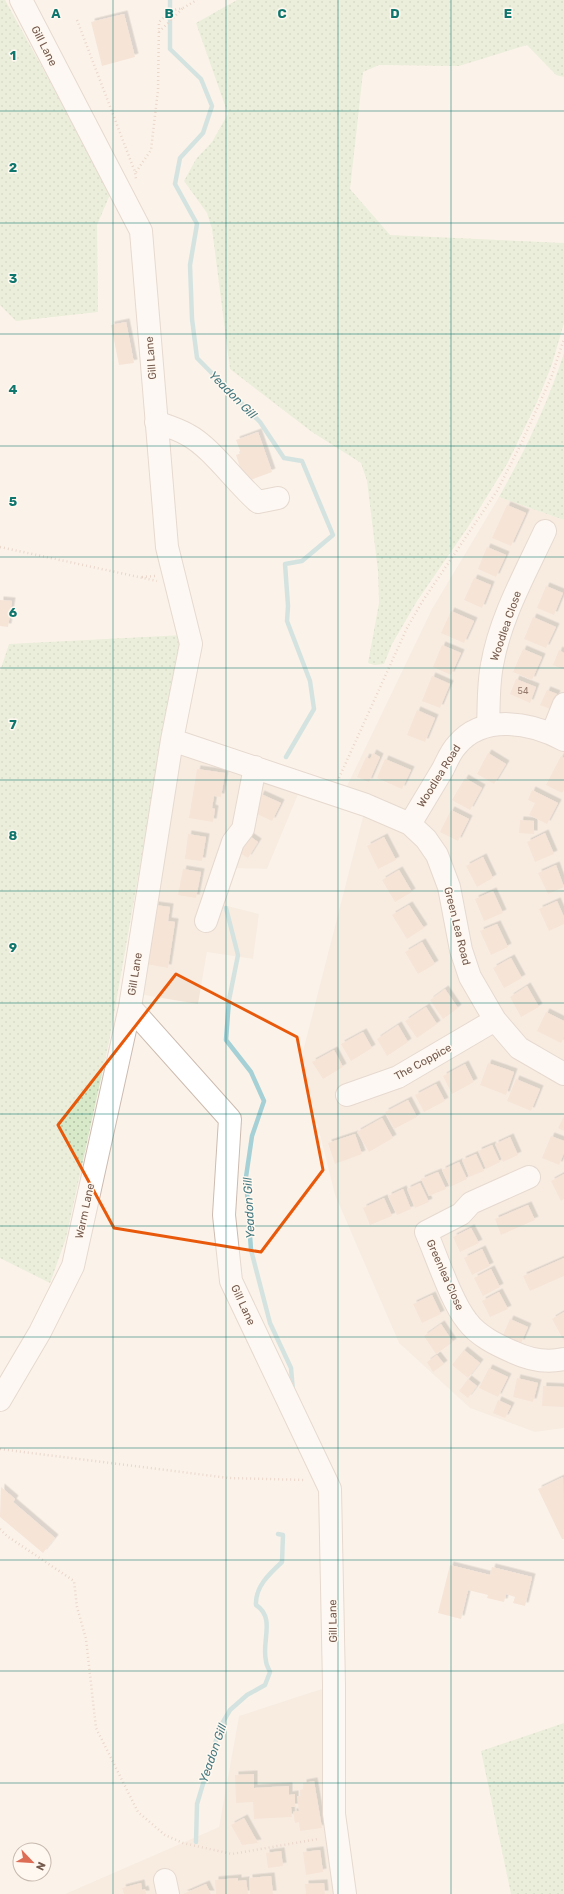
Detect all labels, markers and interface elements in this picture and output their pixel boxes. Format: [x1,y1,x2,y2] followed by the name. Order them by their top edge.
[51,6,61,21] text: A
[164,6,174,21] text: B
[277,6,287,21] text: C
[390,6,400,21] text: D
[504,6,512,21] text: E
[28,24,60,68] street label: Gill Lane
[10,48,16,63] text: 1
[9,160,17,175] text: 2
[9,271,18,286] text: 3
[143,336,159,380] street label: Gill Lane
[206,368,261,423] water label: Yeadon Gill
[9,382,18,397] text: 4
[9,494,17,509] text: 5
[488,589,524,663] street label: Woodlea Close
[9,605,18,620] text: 6
[518,686,529,696] house number: 54
[9,717,17,732] text: 7
[415,742,463,810] street label: Woodlea Road
[9,828,18,843] text: 8
[441,885,473,967] street label: Green Lea Road
[9,940,17,955] text: 9
[125,952,145,996] street label: Gill Lane
[392,1041,454,1083] street label: The Coppice
[240,1176,258,1239] water label: Yeadon Gill
[73,1182,97,1240] street label: Warm Lane
[424,1238,466,1312] street label: Greenlea Close
[228,1283,258,1327] street label: Gill Lane
[326,1599,340,1643] street label: Gill Lane
[196,1721,230,1784] water label: Yeadon Gill
[12,1842,52,1882] north arrow
[33,1860,48,1872] text: N

